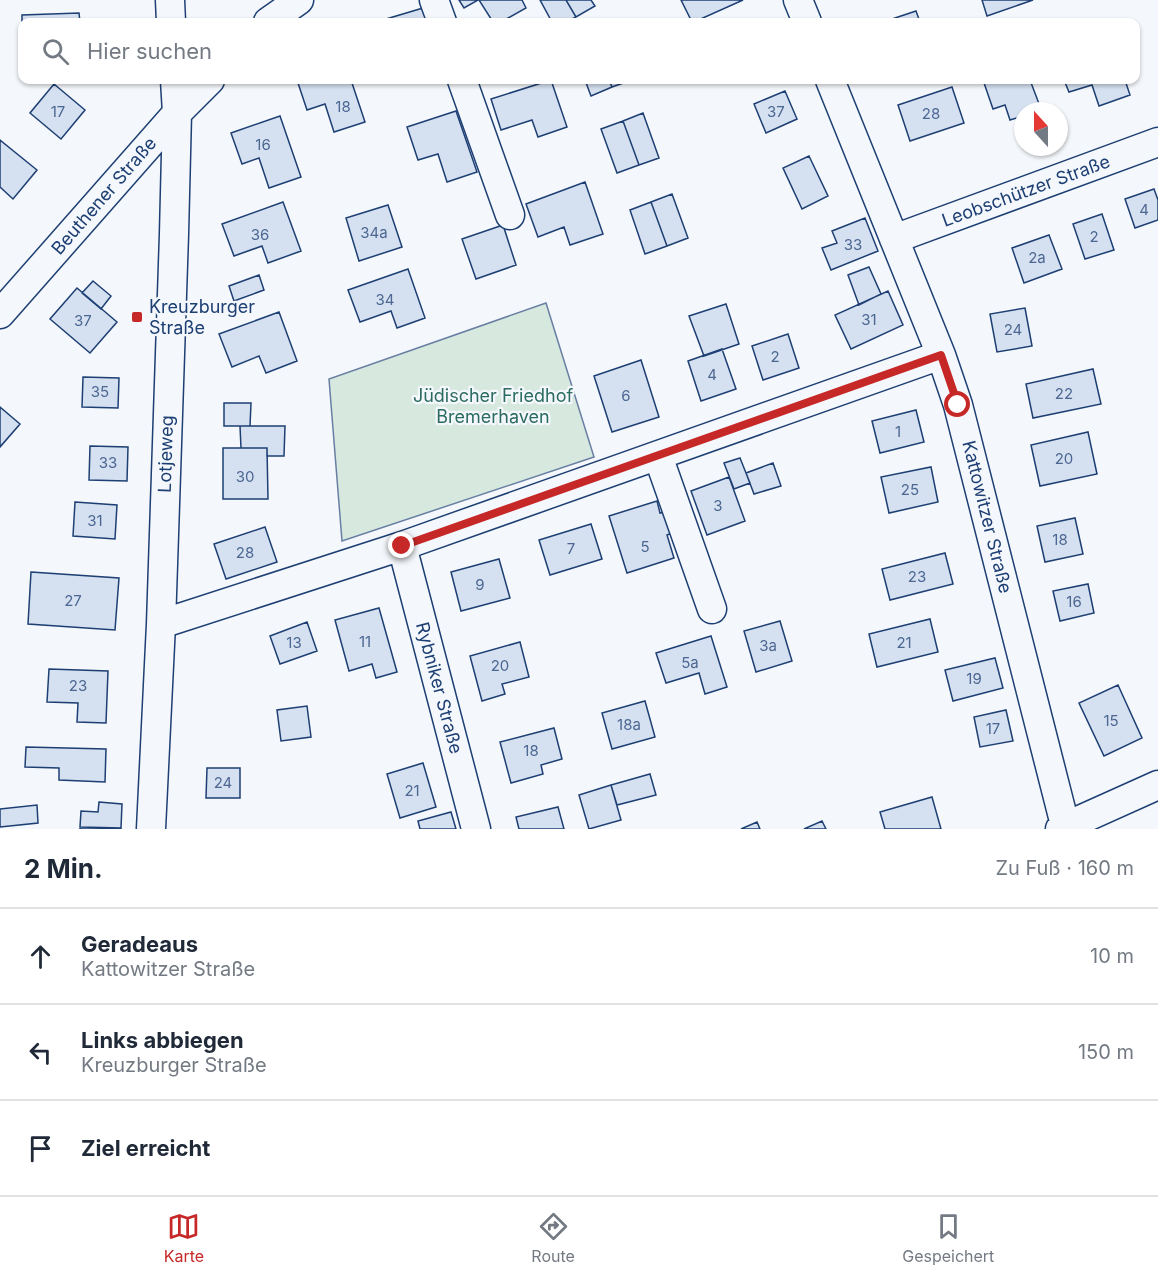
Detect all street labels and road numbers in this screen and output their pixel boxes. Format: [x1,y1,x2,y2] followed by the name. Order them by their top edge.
[47,133,160,259] street label: Beuthener Straße
[939,150,1113,231] street label: Leobschützer Straße
[154,415,177,493] street label: Lotjeweg
[958,438,1017,595] street label: Kattowitzer Straße
[412,620,467,756] street label: Rybniker Straße

